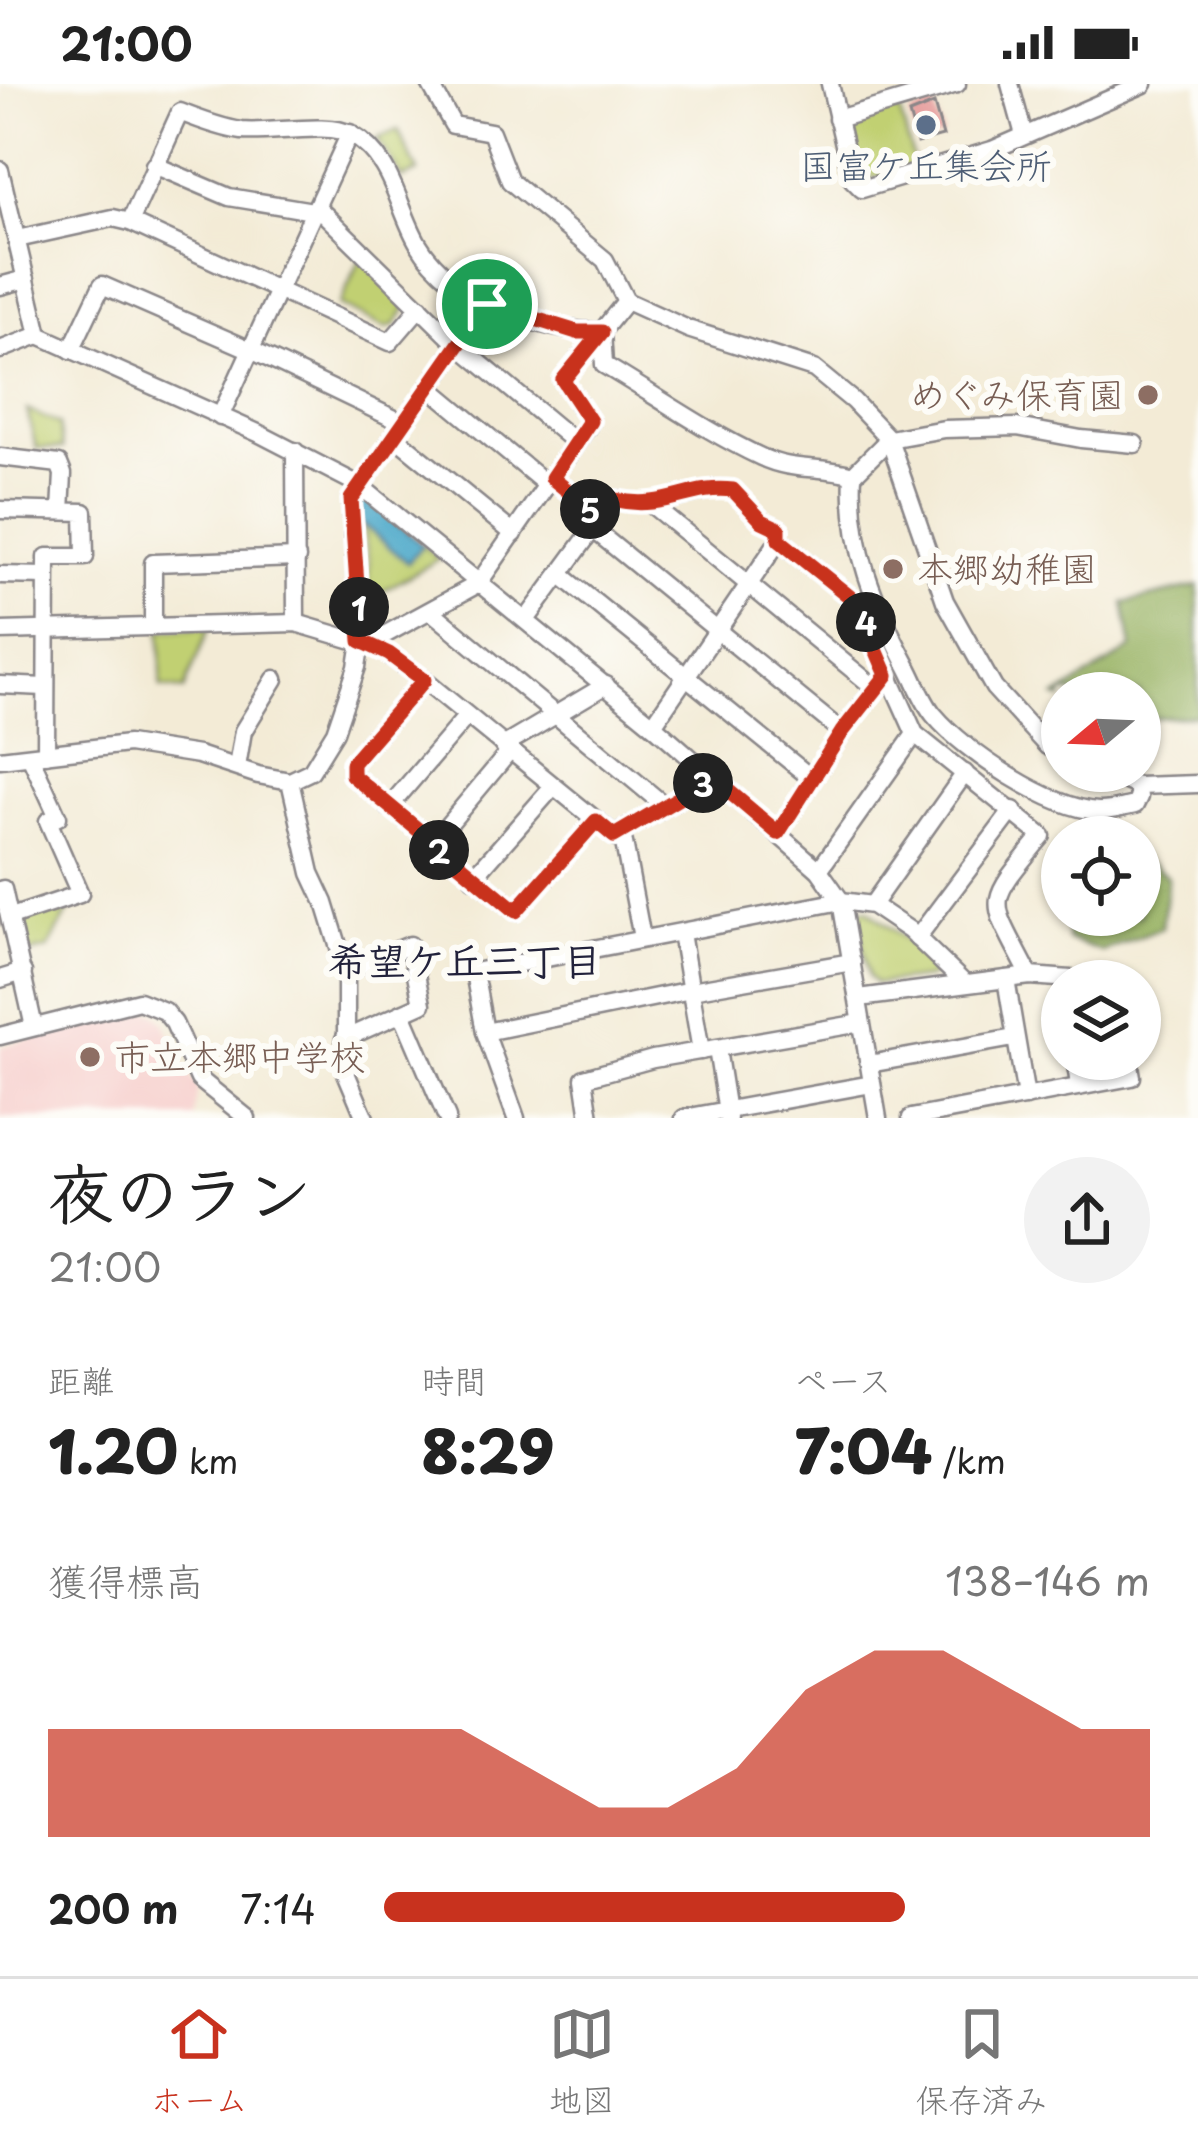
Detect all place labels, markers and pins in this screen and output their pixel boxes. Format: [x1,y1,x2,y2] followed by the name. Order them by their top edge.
[913,112,939,138] marker: 国富ケ丘集会所
[800,137,1052,191] place label: 国富ケ丘集会所
[436,253,538,355] pin
[909,366,1124,420] place label: めぐみ保育園
[1135,382,1161,408] marker: めぐみ保育園
[560,479,620,539] pin: 5
[917,540,1097,594] place label: 本郷幼稚園
[880,556,906,582] marker: 本郷幼稚園
[329,577,389,637] pin: 1
[836,592,896,652] pin: 4
[673,753,733,813] pin: 3
[409,820,469,880] pin: 2
[114,1028,366,1082] place label: 市立本郷中学校
[77,1044,103,1070] marker: 市立本郷中学校

